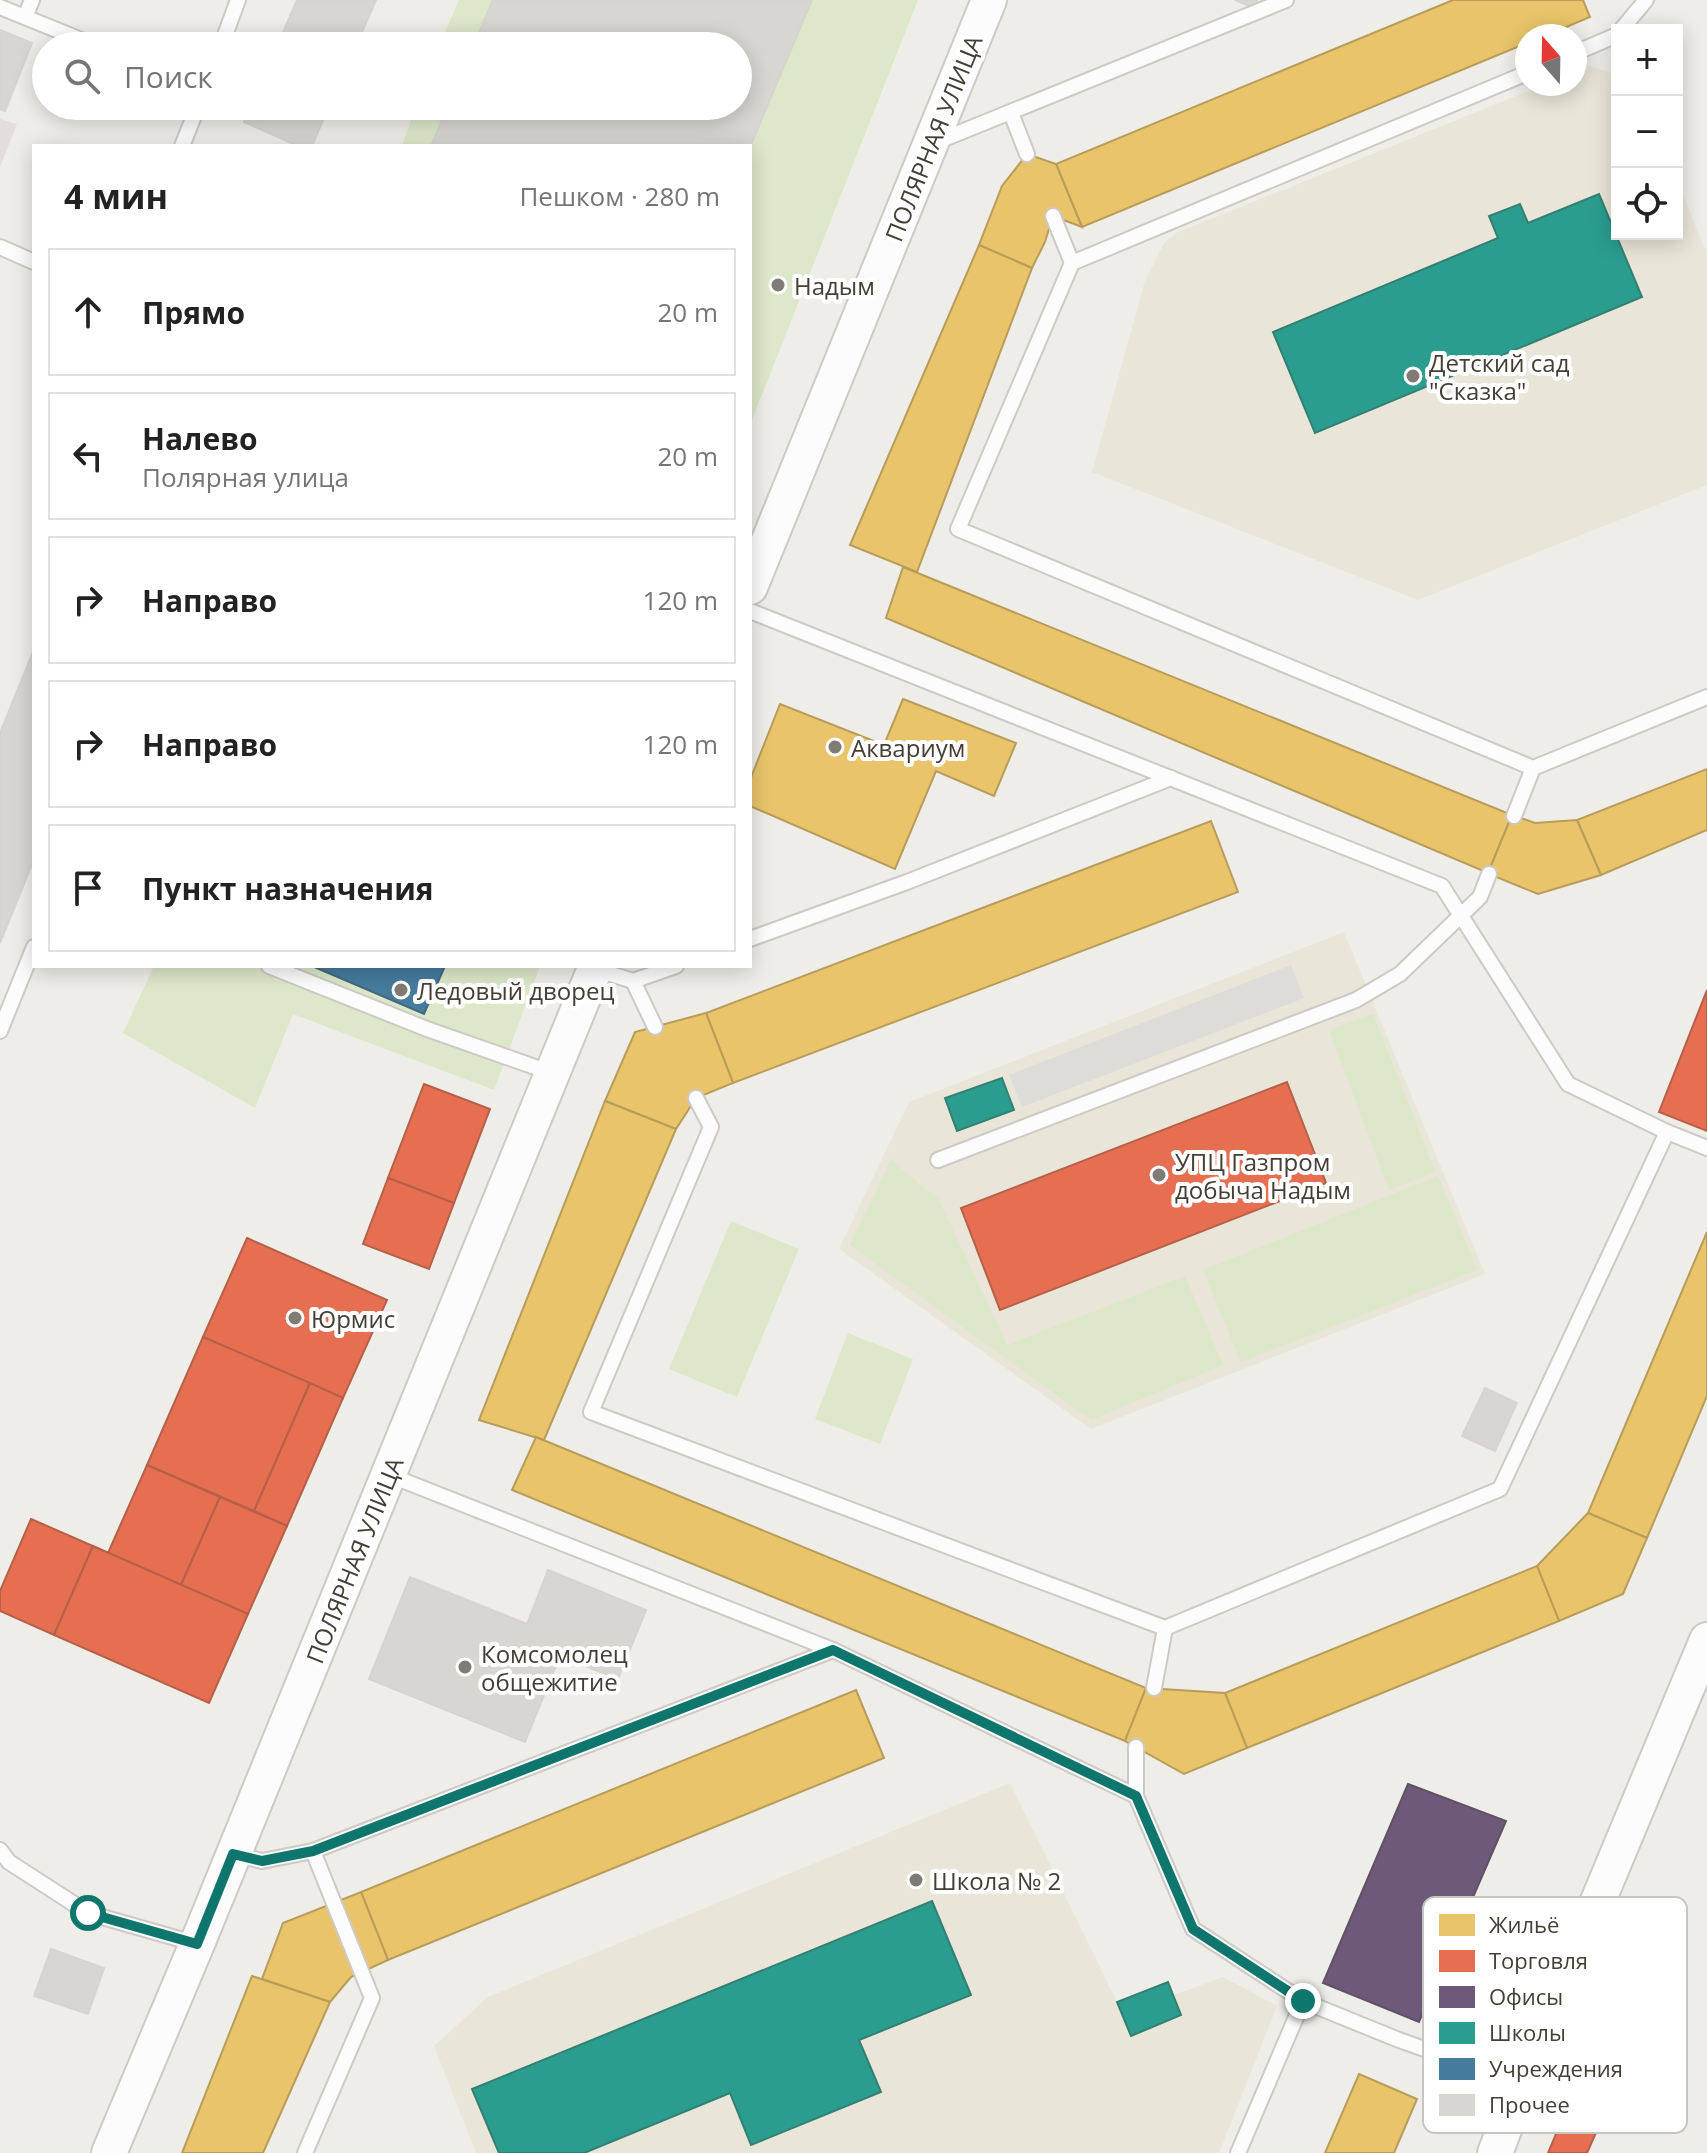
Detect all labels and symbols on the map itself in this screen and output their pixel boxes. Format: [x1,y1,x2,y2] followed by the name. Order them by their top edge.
[1515,24,1587,96] north arrow
[877,29,990,246] street label: ПОЛЯРНАЯ УЛИЦА
[794,269,875,302] place label: Надым
[769,276,787,294] marker: Надым
[1429,346,1570,407] place label: Детский сад "Сказка"
[1404,367,1422,385] marker: Детский сад "Сказка"
[851,731,965,764] place label: Аквариум
[826,738,844,756] marker: Аквариум
[417,974,614,1007] place label: Ледовый дворец
[392,981,410,999] marker: Ледовый дворец
[1175,1145,1351,1206] place label: УПЦ Газпром добыча Надым
[1150,1166,1168,1184] marker: УПЦ Газпром добыча Надым
[311,1302,395,1335] place label: Юрмис
[286,1309,304,1327] marker: Юрмис
[298,1451,411,1668] street label: ПОЛЯРНАЯ УЛИЦА
[481,1637,628,1698] place label: Комсомолец общежитие
[456,1658,474,1676] marker: Комсомолец общежитие
[932,1864,1061,1897] place label: Школа № 2
[907,1871,925,1889] marker: Школа № 2
[70,1895,106,1931] route start
[1423,1897,1687,2133] legend
[1489,1909,1559,1939] text: Жильё
[1489,1945,1588,1975] text: Торговля
[1489,1981,1563,2011] text: Офисы
[1285,1983,1321,2019] route end
[1489,2017,1566,2047] text: Школы
[1489,2053,1623,2083] text: Учреждения
[1489,2089,1570,2119] text: Прочее

